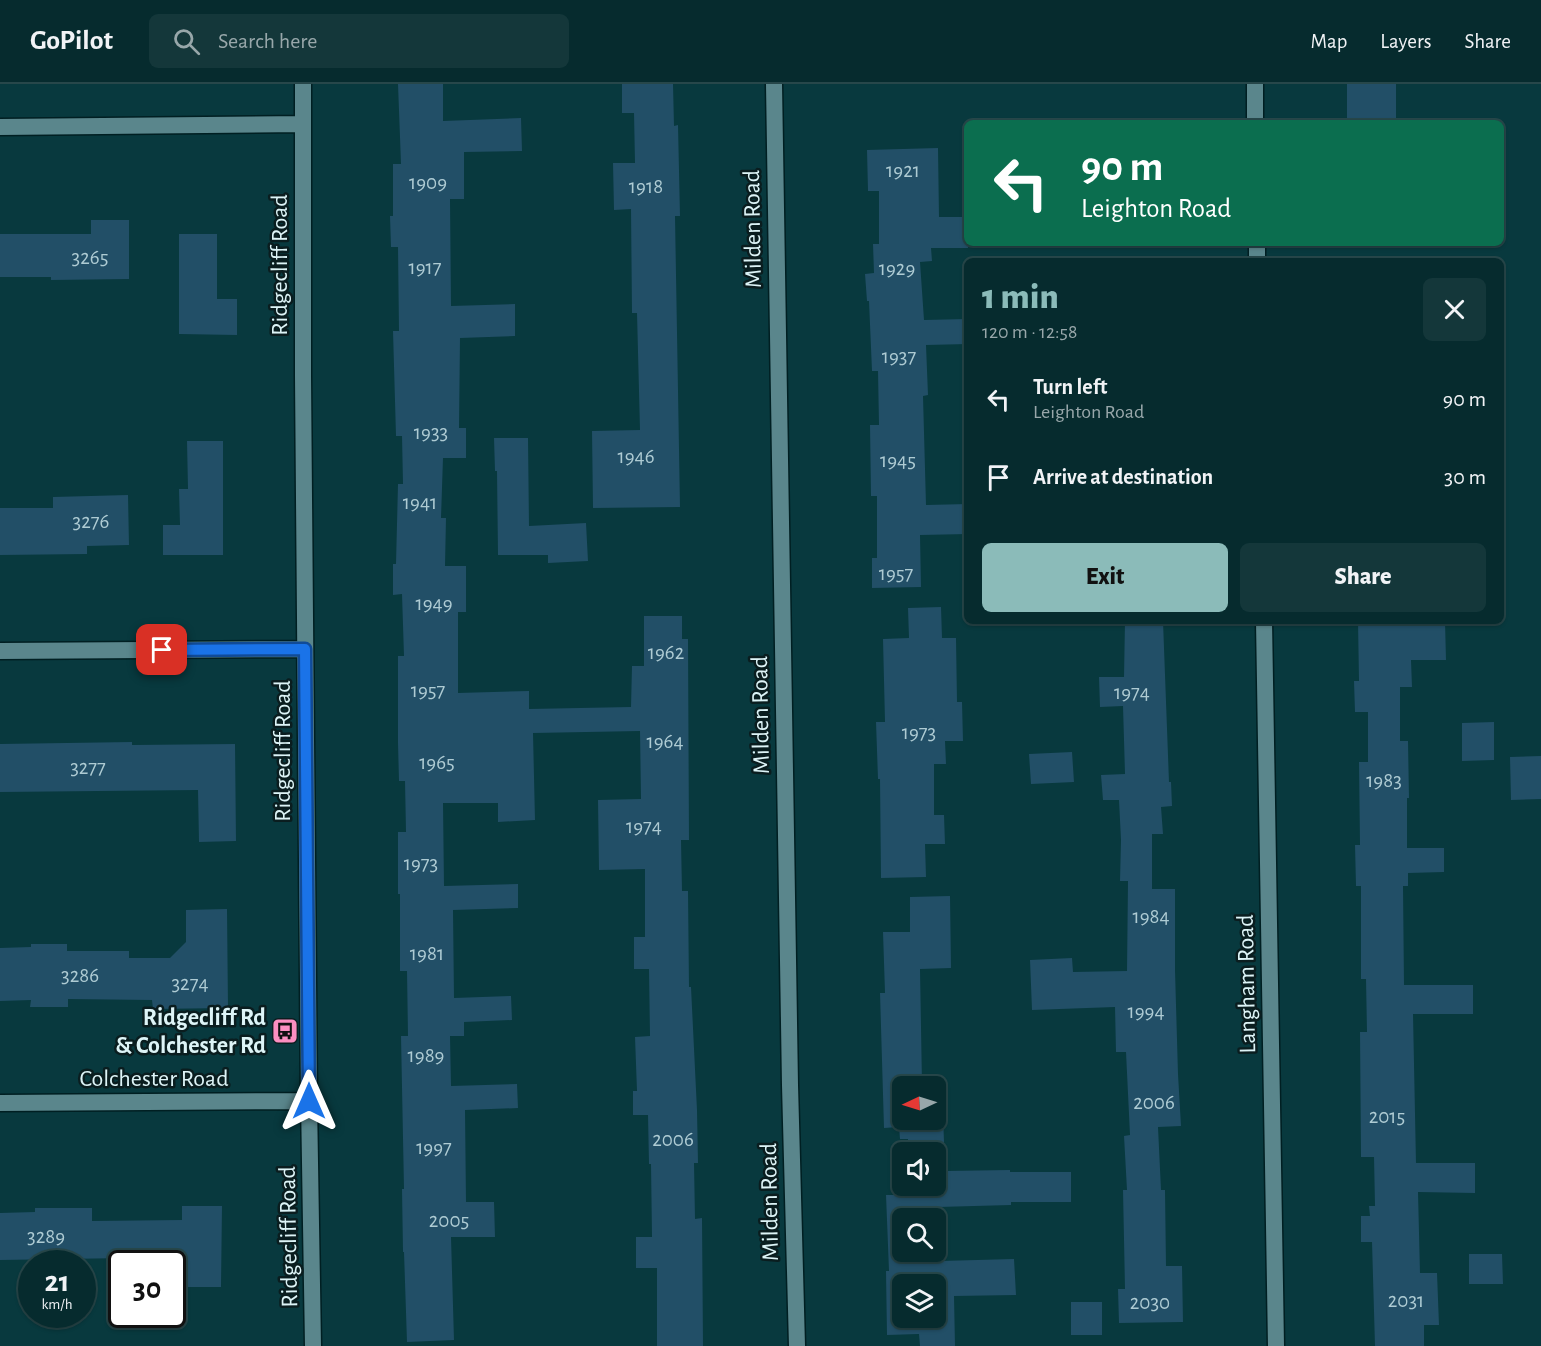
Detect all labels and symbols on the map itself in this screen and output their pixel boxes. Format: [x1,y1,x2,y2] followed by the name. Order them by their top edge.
[886,160,920,181] house number: 1921
[740,170,766,288] street label: Milden Road
[409,172,447,193] house number: 1909
[629,176,663,197] house number: 1918
[268,194,292,336] street label: Ridgecliff Road
[72,247,108,268] house number: 3265
[408,257,442,278] house number: 1917
[879,258,915,279] house number: 1929
[882,346,916,367] house number: 1937
[414,422,448,443] house number: 1933
[617,446,655,467] house number: 1946
[880,450,916,471] house number: 1945
[403,492,437,513] house number: 1941
[73,511,109,532] house number: 3276
[879,563,914,584] house number: 1957
[415,593,453,614] house number: 1949
[136,624,187,675] pin
[648,642,684,663] house number: 1962
[748,656,774,774] street label: Milden Road
[271,680,295,822] street label: Ridgecliff Road
[411,680,446,701] house number: 1957
[1114,682,1150,703] house number: 1974
[902,722,936,743] house number: 1973
[646,731,684,752] house number: 1964
[419,752,455,773] house number: 1965
[70,757,106,778] house number: 3277
[1366,770,1402,791] house number: 1983
[626,816,662,837] house number: 1974
[404,853,438,874] house number: 1973
[1132,906,1170,927] house number: 1984
[1234,914,1260,1054] street label: Langham Road
[410,943,444,964] house number: 1981
[61,965,99,986] house number: 3286
[171,973,209,994] house number: 3274
[1127,1001,1165,1022] house number: 1994
[115,1006,266,1058] place label: Ridgecliff Rd & Colchester Rd
[270,1016,300,1046] bus stop icon: Ridgecliff Rd & Colchester Rd
[408,1045,444,1066] house number: 1989
[79,1067,229,1091] street label: Colchester Road
[277,1069,341,1133] position arrow
[892,1076,946,1130] north arrow
[1133,1092,1175,1113] house number: 2006
[1369,1106,1405,1127] house number: 2015
[652,1129,694,1150] house number: 2006
[416,1137,452,1158] house number: 1997
[757,1143,783,1261] street label: Milden Road
[276,1166,302,1308] street label: Ridgecliff Road
[429,1210,469,1231] house number: 2005
[27,1226,65,1247] house number: 3289
[108,1250,186,1328] speed limit sign: 30
[1388,1290,1424,1311] house number: 2031
[1130,1292,1170,1313] house number: 2030

